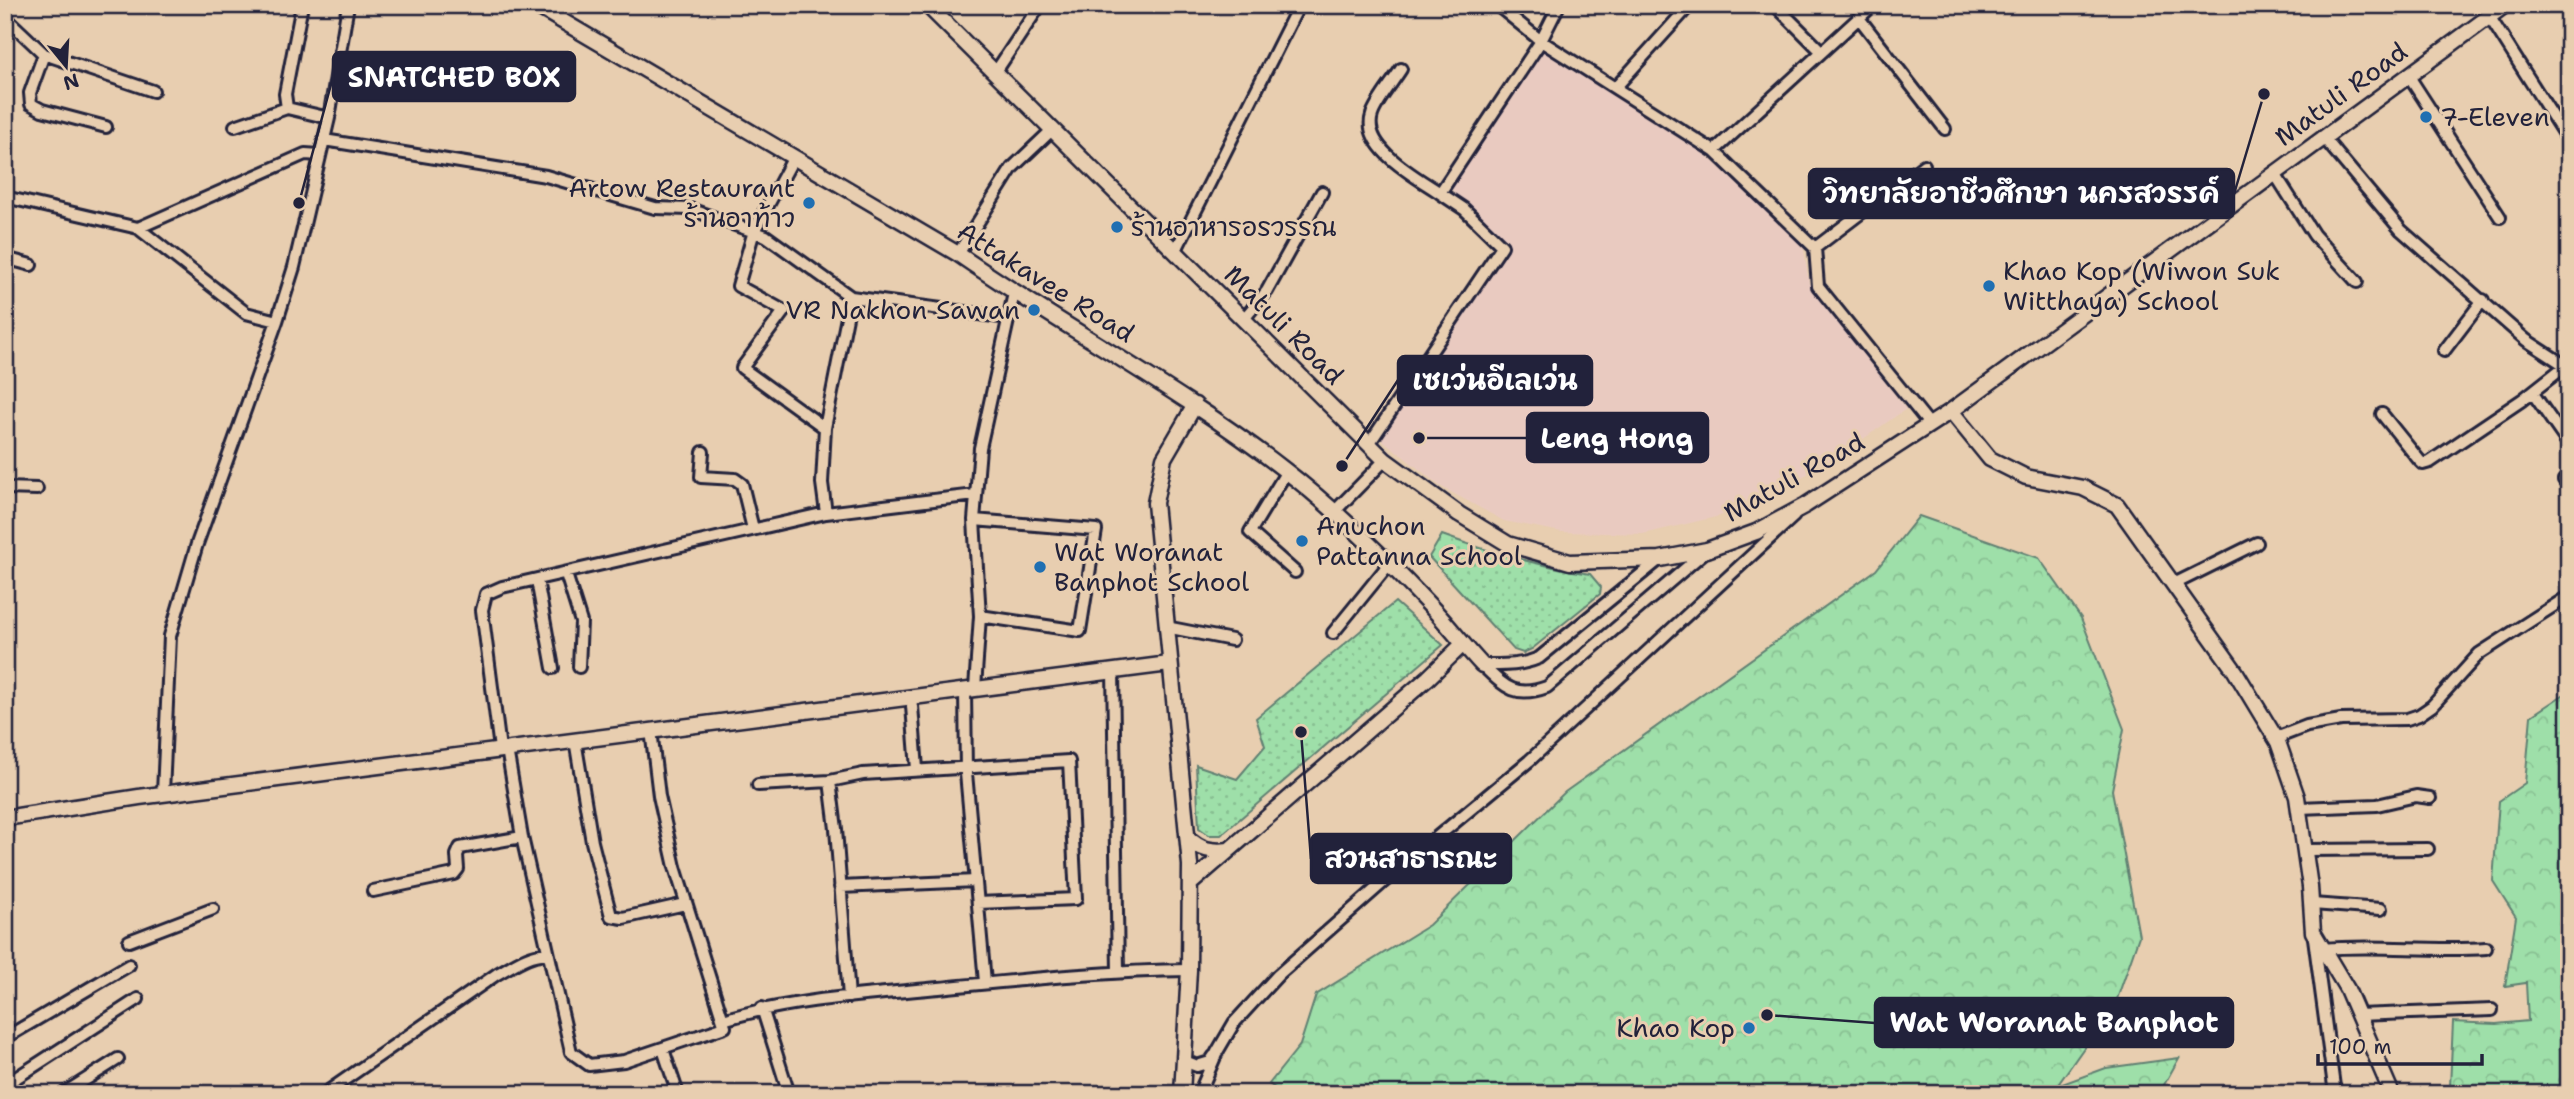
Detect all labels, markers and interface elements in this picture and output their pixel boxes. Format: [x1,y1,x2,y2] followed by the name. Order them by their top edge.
[32,32,102,102] north arrow
[2267,34,2414,154] street label: Matuli Road
[333,52,575,101] callout: SNATCHED BOX
[347,58,561,96] text: SNATCHED BOX
[60,67,82,96] text: N
[2440,99,2550,134] place label: 7-Eleven
[2418,109,2434,125] marker: 7-Eleven
[1809,169,2234,218] callout: วิทยาลัยอาชีวศึกษา นครสวรรค์
[568,170,795,235] place label: Artow Restaurant ร้านอาท้าว
[1823,174,2220,212] text: วิทยาลัยอาชีวศึกษา นครสวรรค์
[801,195,817,211] marker: Artow Restaurant ร้านอาท้าว
[1131,209,1337,244] place label: ร้านอาหารอรวรรณ
[951,213,1142,350] street label: Attakavee Road
[1109,219,1125,235] marker: ร้านอาหารอรวรรณ
[2003,253,2280,318] place label: Khao Kop (Wiwon Suk Witthaya) School
[1217,257,1352,392] street label: Matuli Road
[1981,278,1997,294] marker: Khao Kop (Wiwon Suk Witthaya) School
[786,292,1020,327] place label: VR Nakhon Sawan
[1026,302,1042,318] marker: VR Nakhon Sawan
[1398,356,1592,405] callout: เซเว่นอีเลเว่น
[1412,361,1578,399] text: เซเว่นอีเลเว่น
[1527,413,1708,462] callout: Leng Hong
[1540,419,1694,457] text: Leng Hong
[1717,423,1870,530] street label: Matuli Road
[1316,508,1522,573] place label: Anuchon Pattanna School
[1294,533,1310,549] marker: Anuchon Pattanna School
[1054,534,1249,599] place label: Wat Woranat Banphot School
[1032,559,1048,575] marker: Wat Woranat Banphot School
[1311,834,1511,883] callout: สวนสาธารณะ
[1325,839,1497,877] text: สวนสาธารณะ
[1875,998,2233,1047] callout: Wat Woranat Banphot
[1889,1003,2219,1041] text: Wat Woranat Banphot
[1616,1010,1735,1045] place label: Khao Kop
[1741,1020,1757,1036] marker: Khao Kop
[2318,1022,2483,1066] scale bar
[2329,1033,2392,1061] text: 100 m

